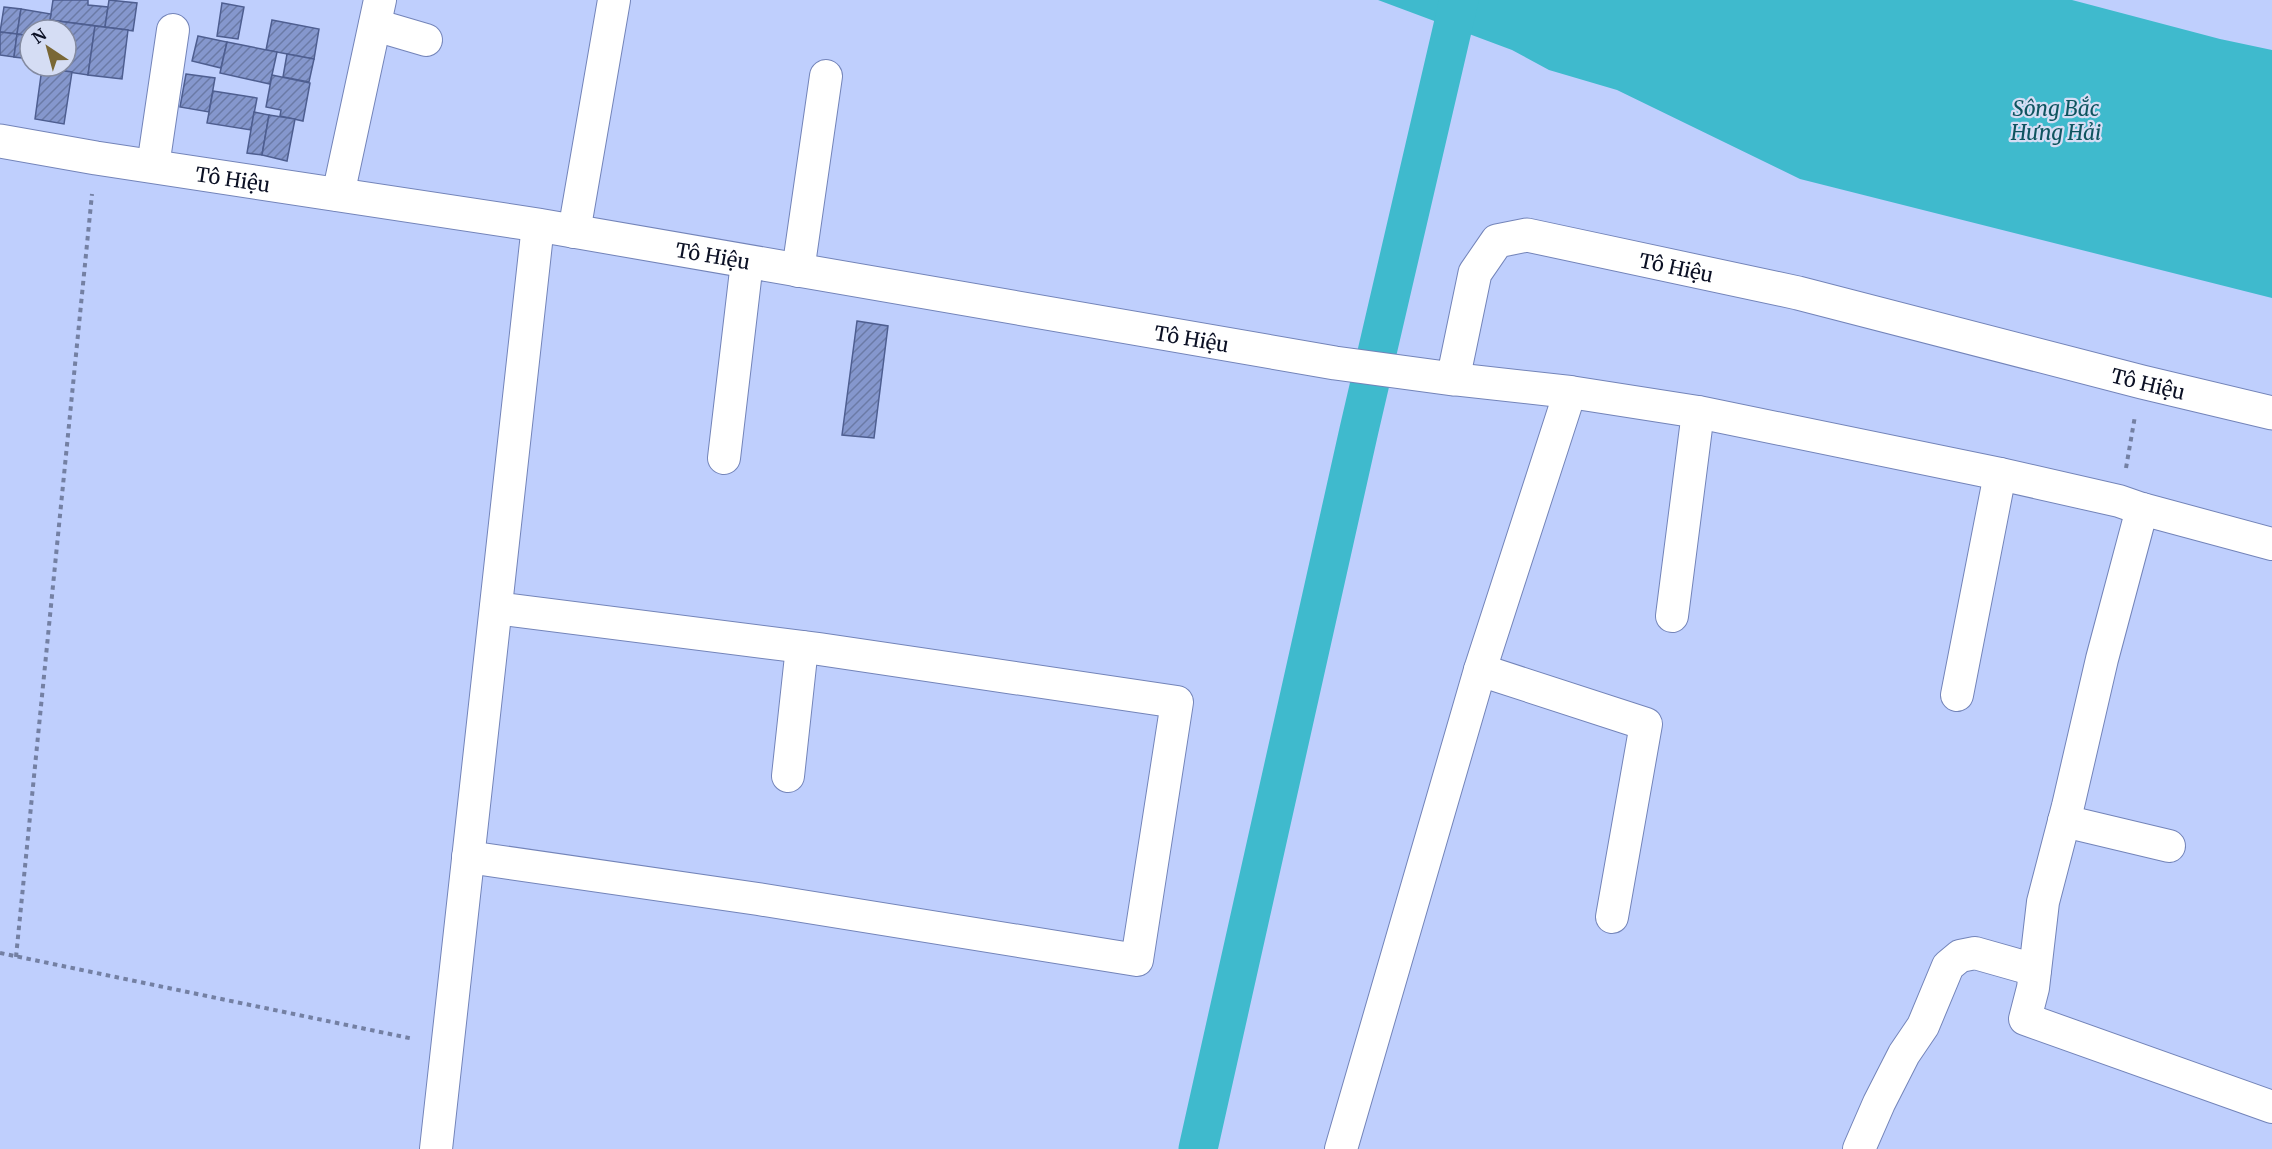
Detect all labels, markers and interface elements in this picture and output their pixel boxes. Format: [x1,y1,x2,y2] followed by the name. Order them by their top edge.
[18,18,78,78] north arrow
[28,24,50,48] text: N
[2010,95,2101,146] water label: Sông Bắc Hưng Hải
[194,161,272,197] street label: Tô Hiệu
[674,237,752,274] street label: Tô Hiệu
[1637,247,1716,287] street label: Tô Hiệu
[1153,319,1231,357] street label: Tô Hiệu
[2109,362,2188,404] street label: Tô Hiệu

